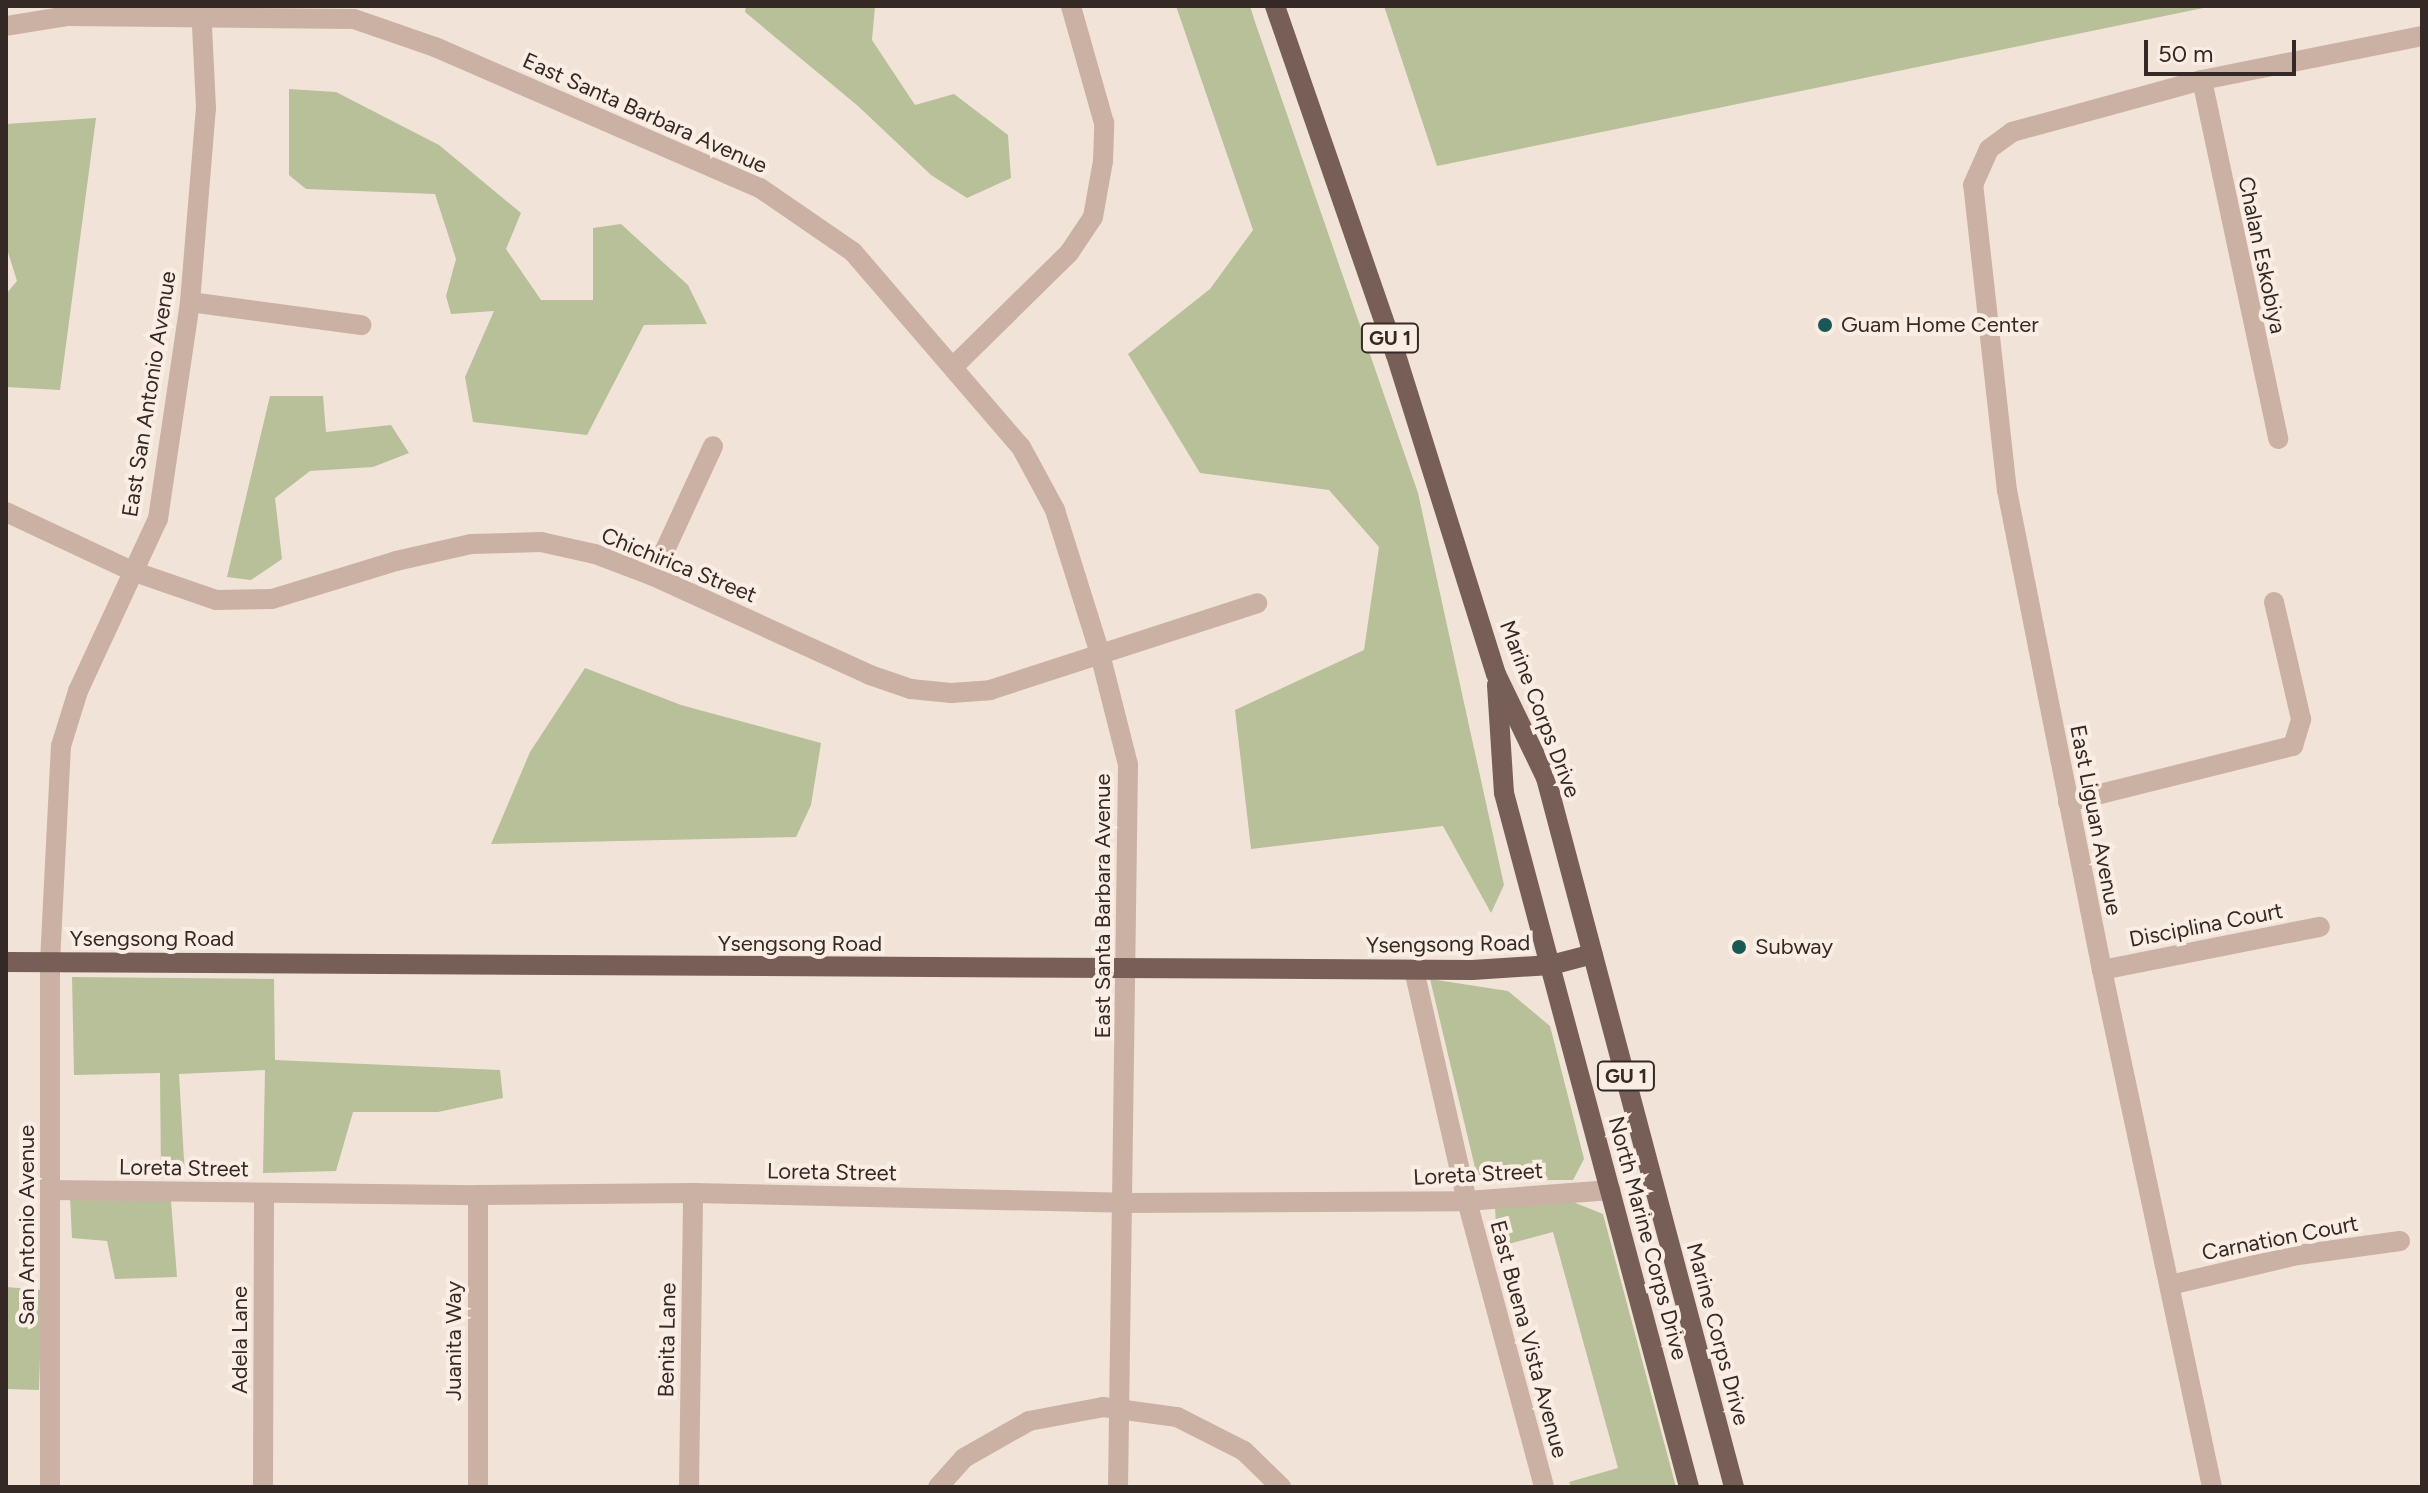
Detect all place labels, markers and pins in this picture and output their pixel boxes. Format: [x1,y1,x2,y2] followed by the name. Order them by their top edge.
[1841,312,2039,338] place label: Guam Home Center
[1816,316,1834,334] marker: Guam Home Center
[1755,934,1833,960] place label: Subway
[1730,938,1748,956] marker: Subway

